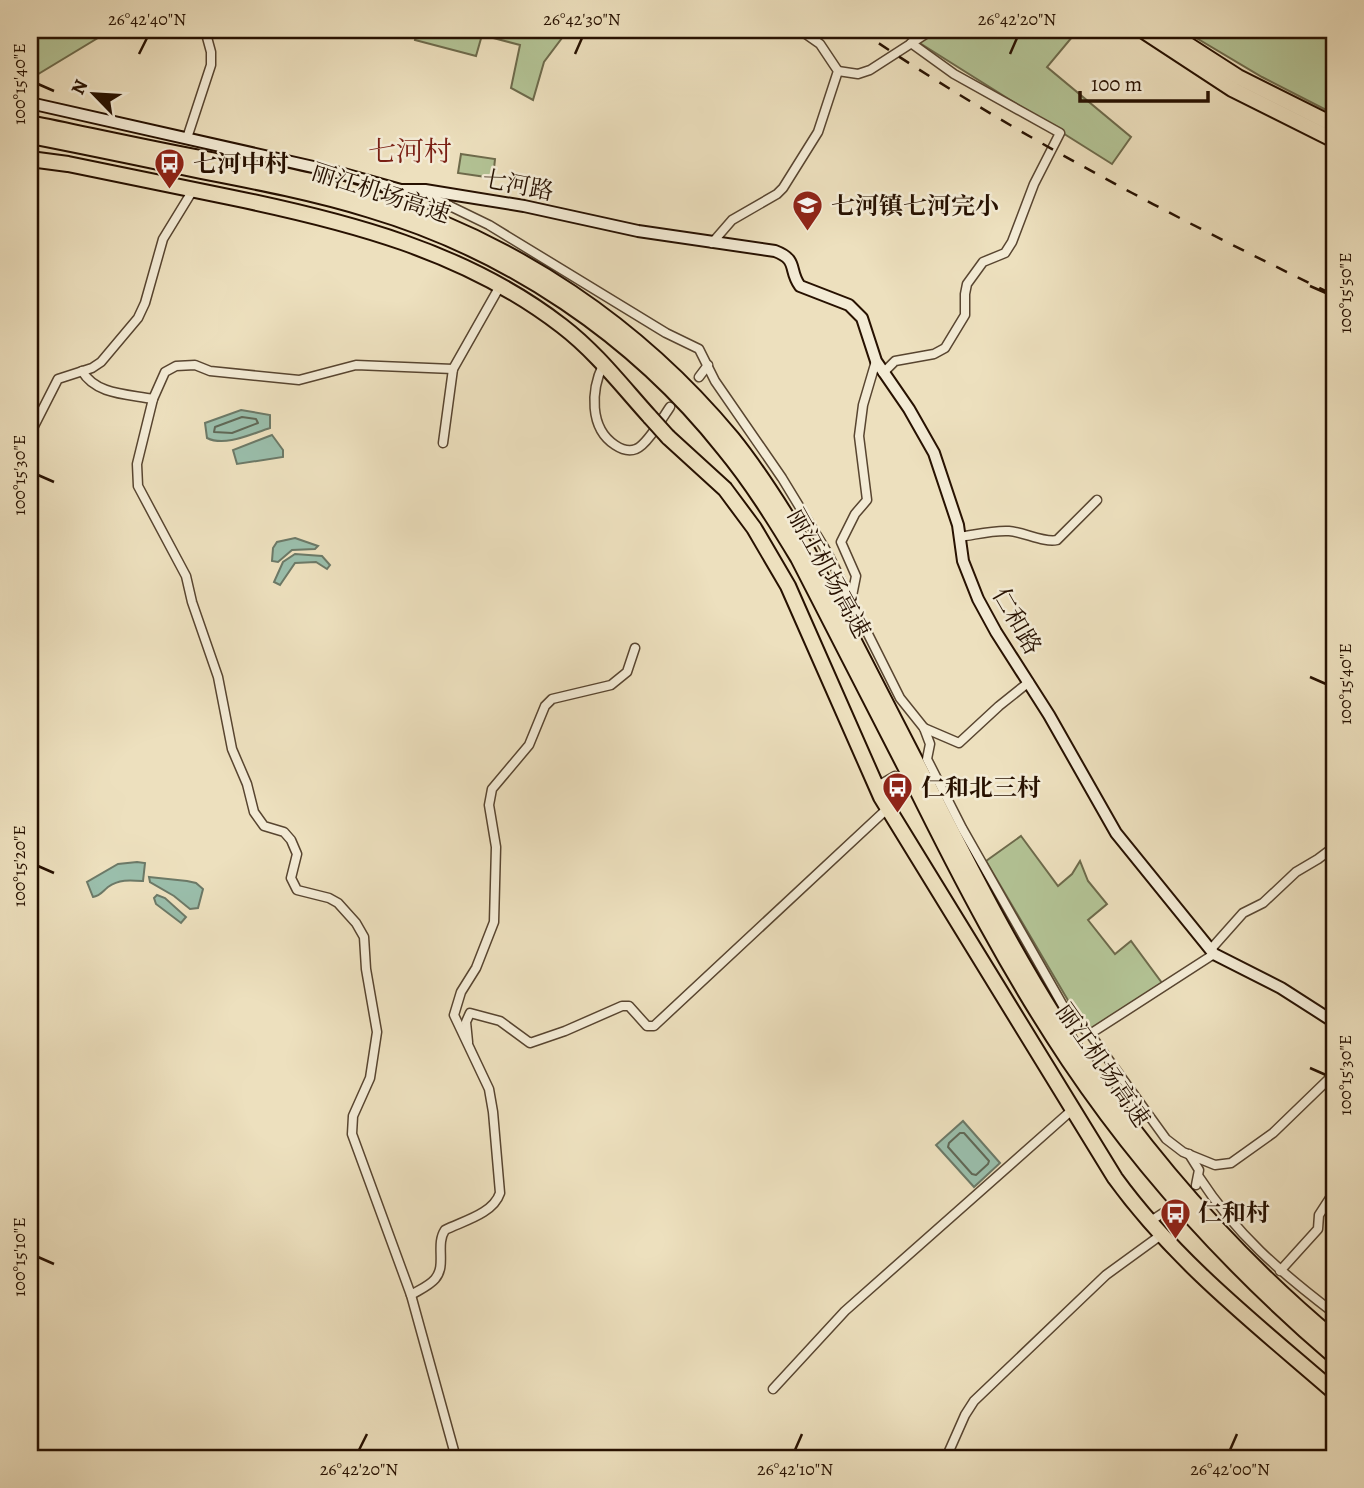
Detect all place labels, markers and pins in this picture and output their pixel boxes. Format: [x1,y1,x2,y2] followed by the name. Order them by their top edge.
[153,147,187,191] bus stop icon: 七河中村
[193,148,289,180] place label: 七河中村
[791,189,825,233] school or university icon: 七河镇七河完小
[831,190,999,222] place label: 七河镇七河完小
[881,771,915,815] bus stop icon: 仁和北三村
[921,772,1041,804] place label: 仁和北三村
[1158,1196,1192,1240] bus stop icon: 仁和村
[1198,1197,1270,1229] place label: 仁和村

